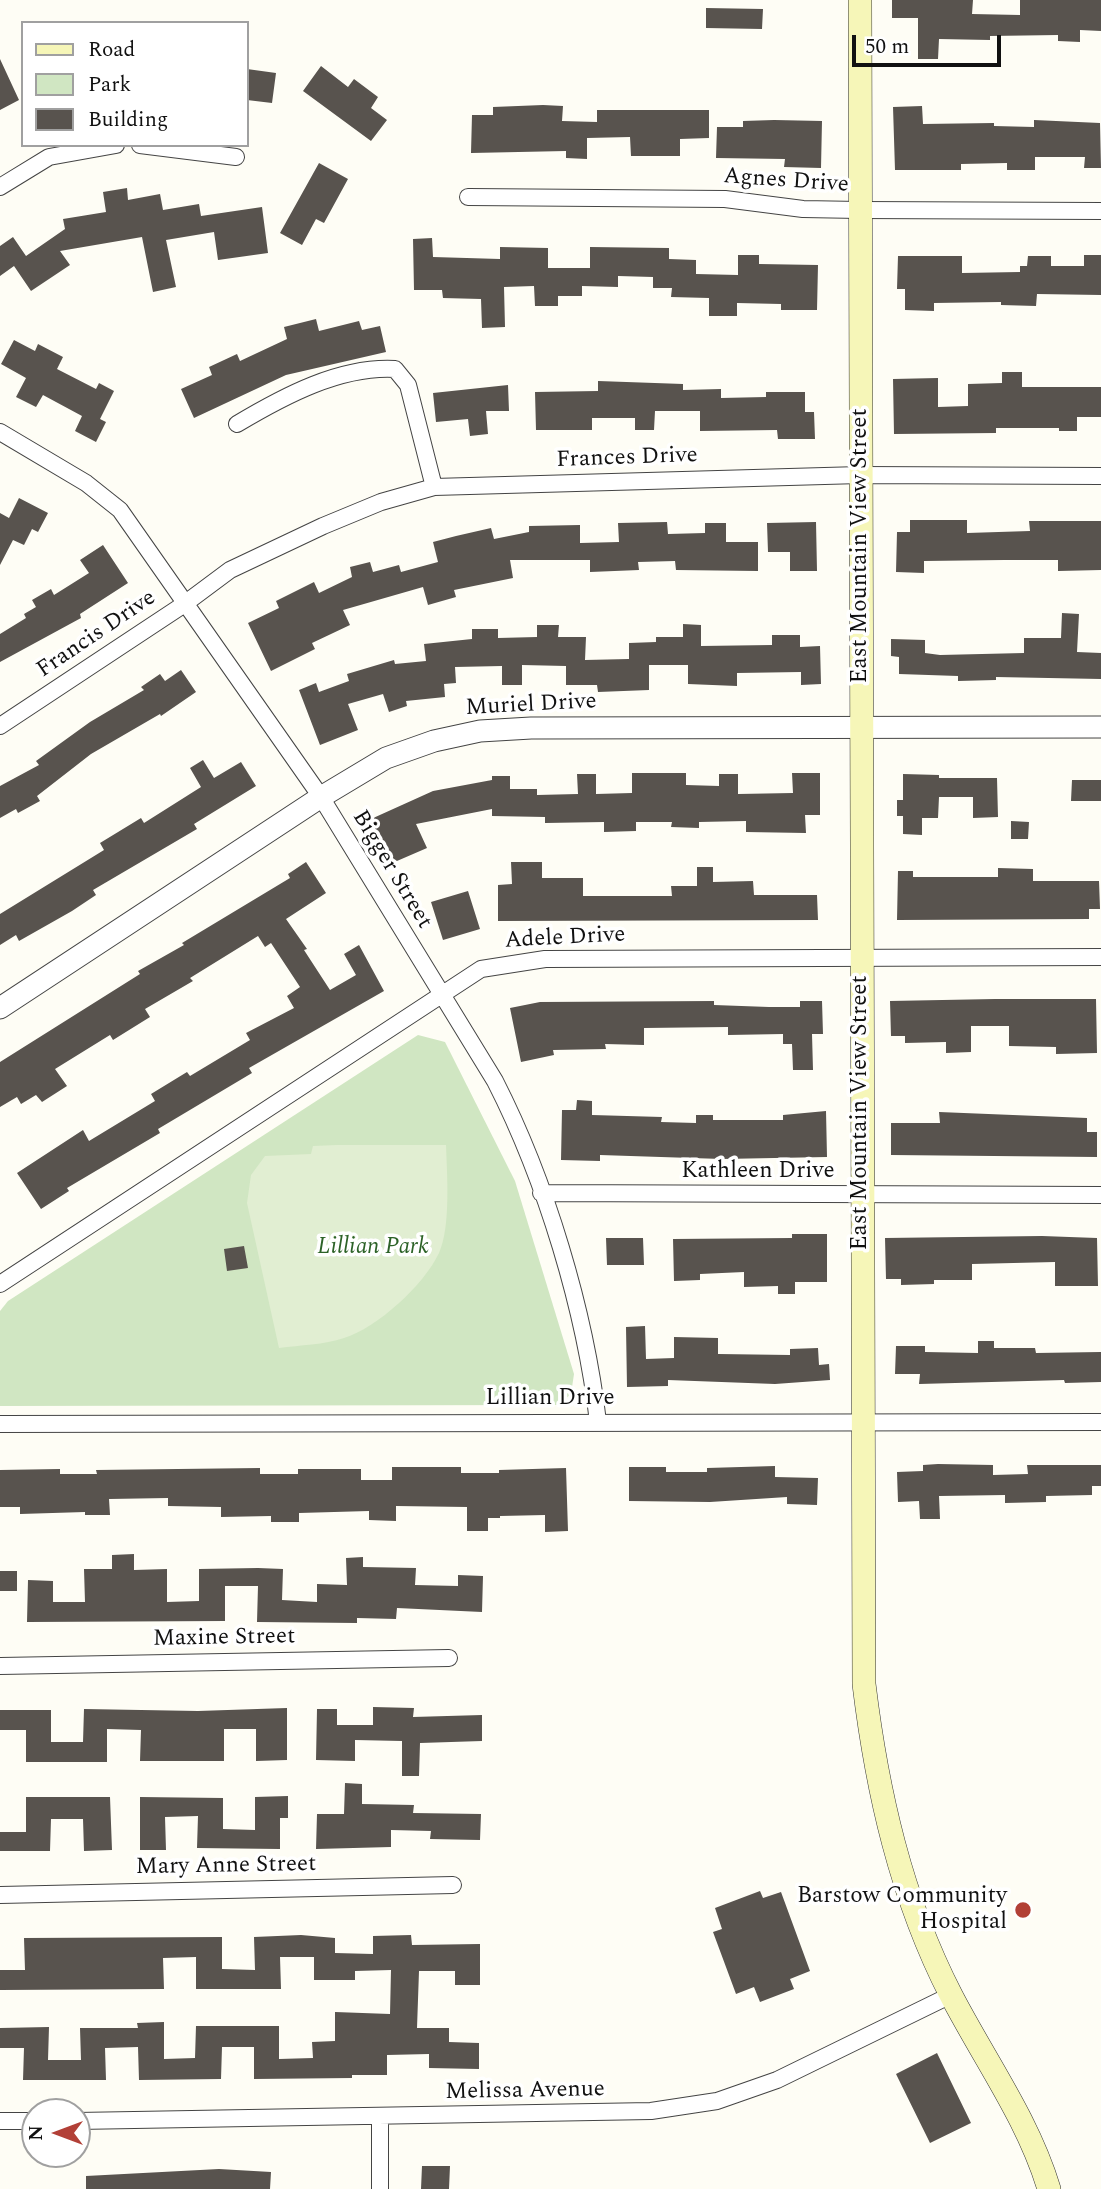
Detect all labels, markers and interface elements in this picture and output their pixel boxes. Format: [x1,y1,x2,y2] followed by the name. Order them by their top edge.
[21,21,248,147] legend
[856,21,1005,65] scale bar
[865,31,909,63] text: 50 m
[88,34,135,66] text: Road
[88,69,131,101] text: Park
[88,104,168,136] text: Building
[722,164,850,200] street label: Agnes Drive
[847,408,875,684] street label: East Mountain View Street
[556,443,698,475] street label: Frances Drive
[32,585,162,685] street label: Francis Drive
[465,689,597,723] street label: Muriel Drive
[345,806,437,934] street label: Bigger Street
[504,922,626,956] street label: Adele Drive
[847,975,875,1251] street label: East Mountain View Street
[681,1158,835,1186] street label: Kathleen Drive
[317,1234,429,1262] park label: Lillian Park
[485,1385,615,1413] street label: Lillian Drive
[153,1624,295,1654] street label: Maxine Street
[136,1852,316,1882] street label: Mary Anne Street
[797,1883,1007,1937] place label: Barstow Community Hospital
[1013,1900,1033,1920] marker: Barstow Community Hospital
[445,2077,605,2107] street label: Melissa Avenue
[21,2098,91,2168] north arrow
[22,2125,51,2141] text: N

